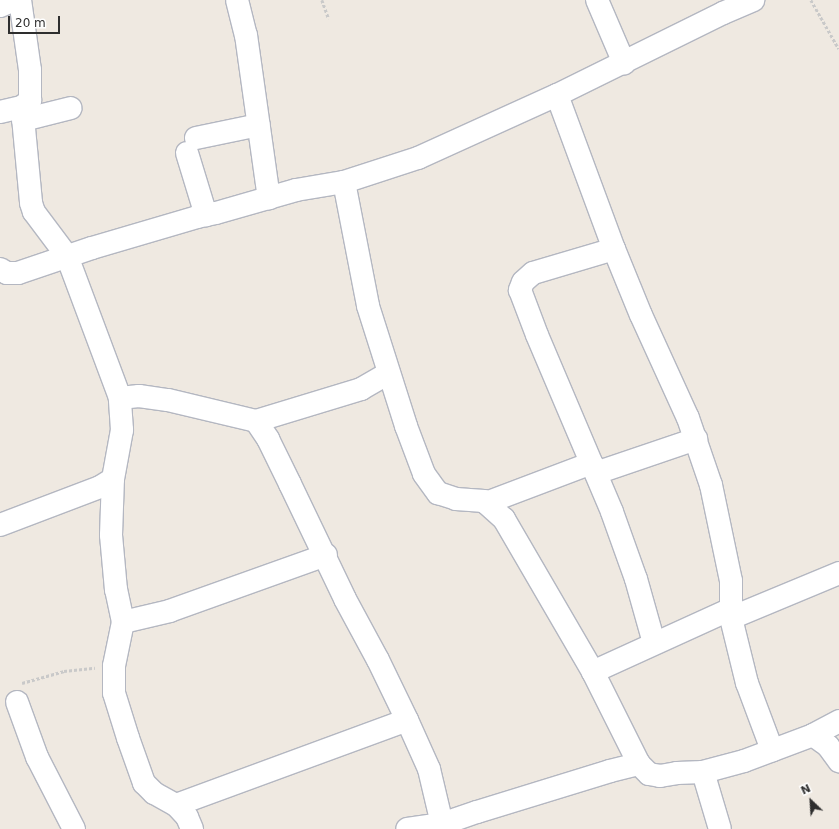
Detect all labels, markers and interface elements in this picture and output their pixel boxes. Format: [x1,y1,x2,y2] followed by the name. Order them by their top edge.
[10,8,62,34] scale bar
[15,16,46,30] text: 20 m
[791,781,831,821] north arrow
[799,782,813,798] text: N

